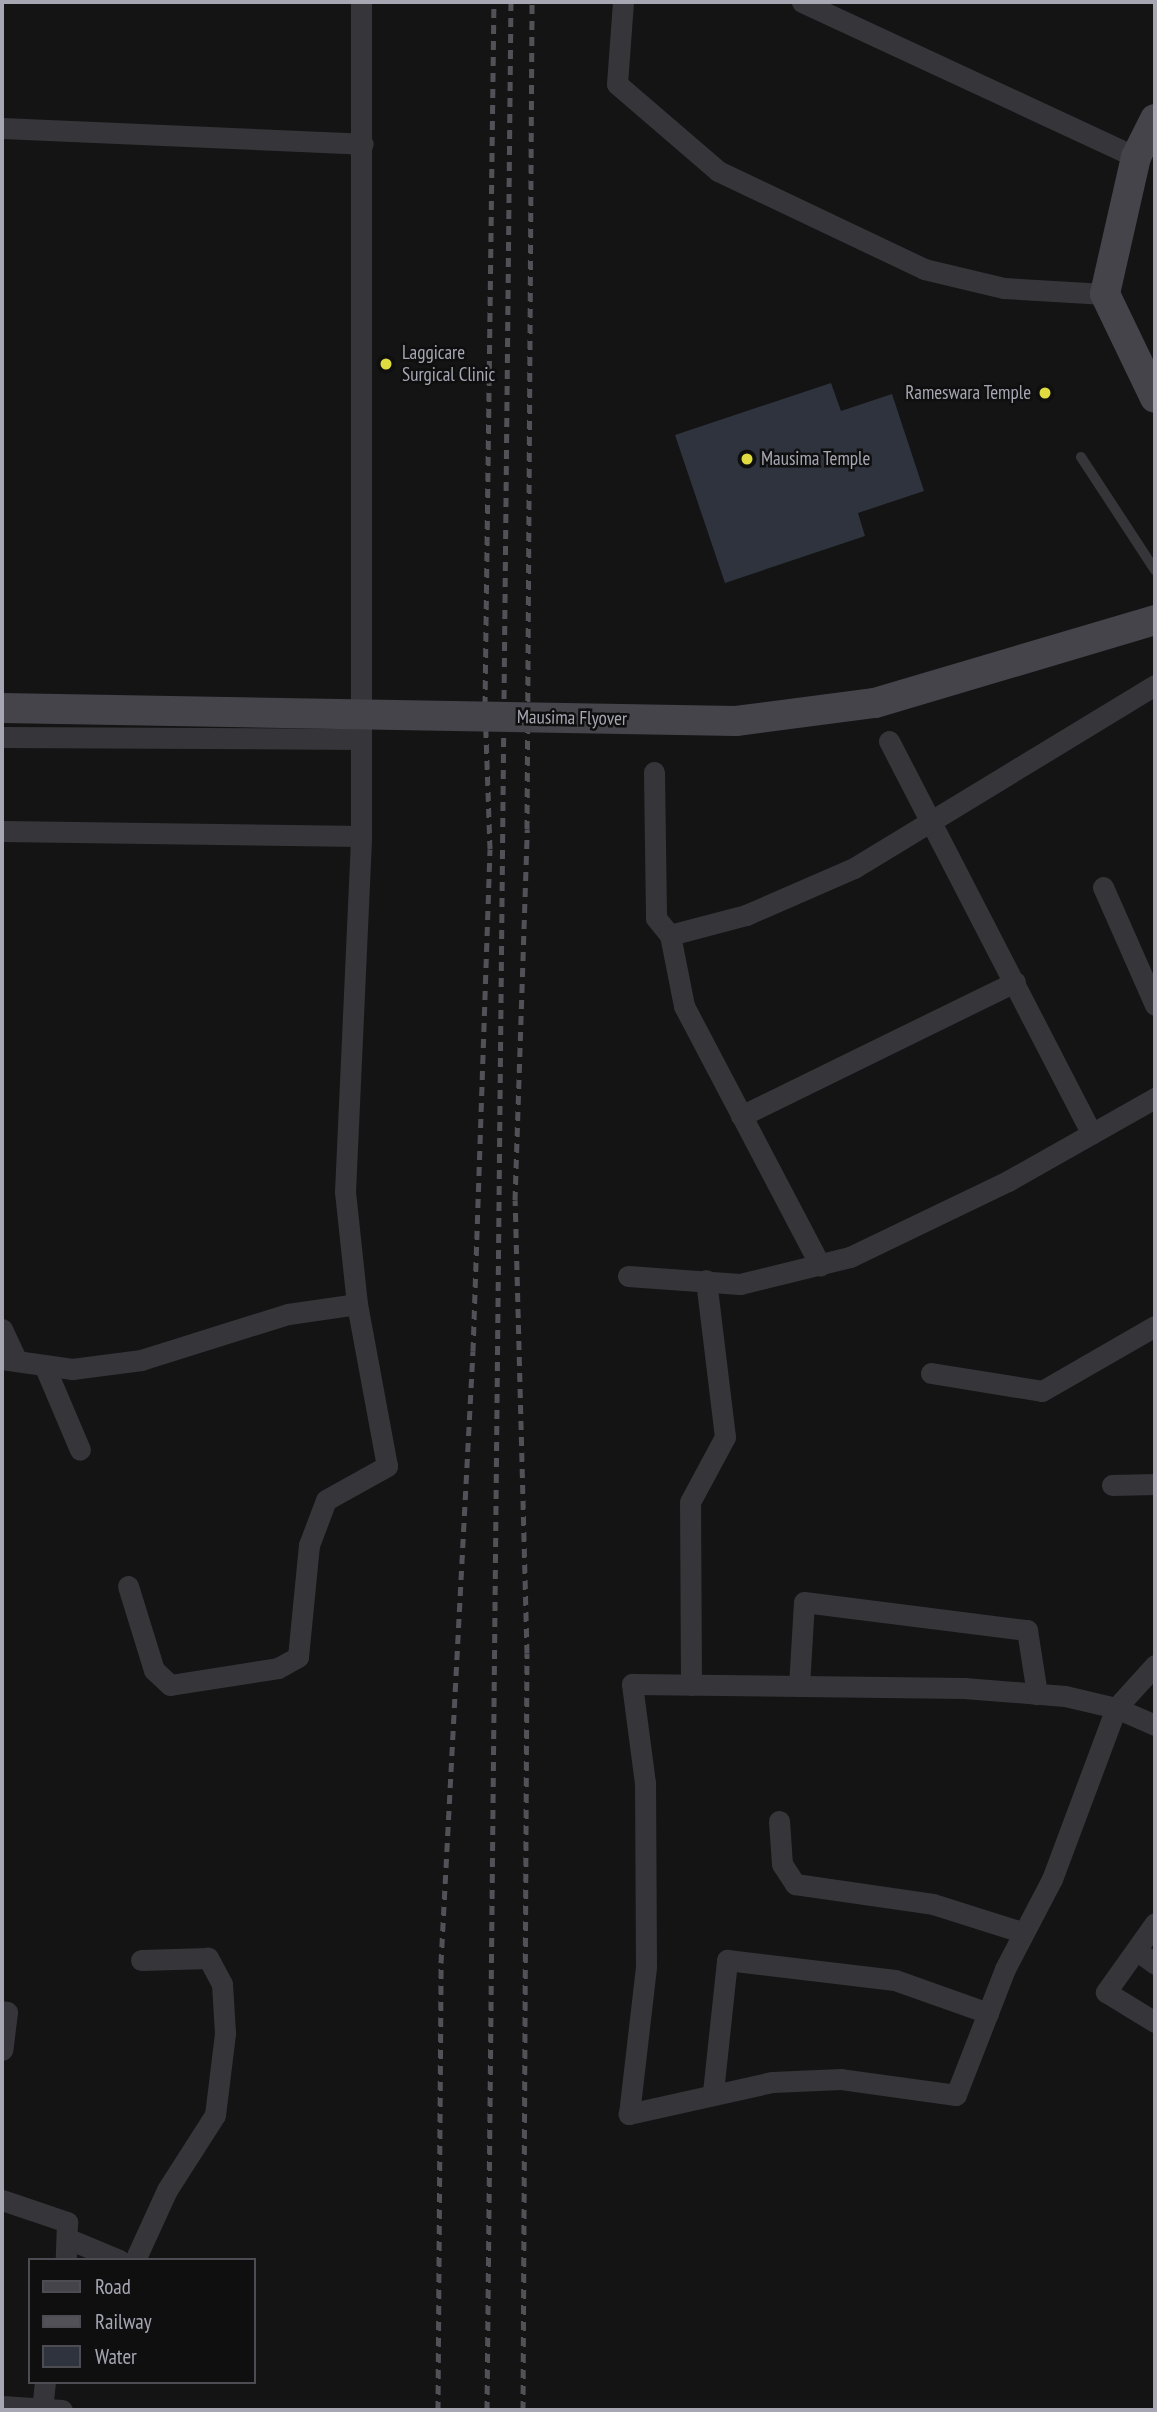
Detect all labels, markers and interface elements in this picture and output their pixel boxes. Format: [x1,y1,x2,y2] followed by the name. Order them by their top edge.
[402,342,495,386] place label: Laggicare Surgical Clinic
[376,354,396,374] marker: Laggicare Surgical Clinic
[905,382,1031,404] place label: Rameswara Temple
[1037,385,1053,401] marker: Rameswara Temple
[761,448,871,470] place label: Mausima Temple
[739,451,755,467] marker: Mausima Temple
[517,706,627,730] street label: Mausima Flyover
[28,2258,256,2384] legend
[95,2273,131,2300] text: Road
[95,2308,152,2335] text: Railway
[95,2343,137,2370] text: Water

